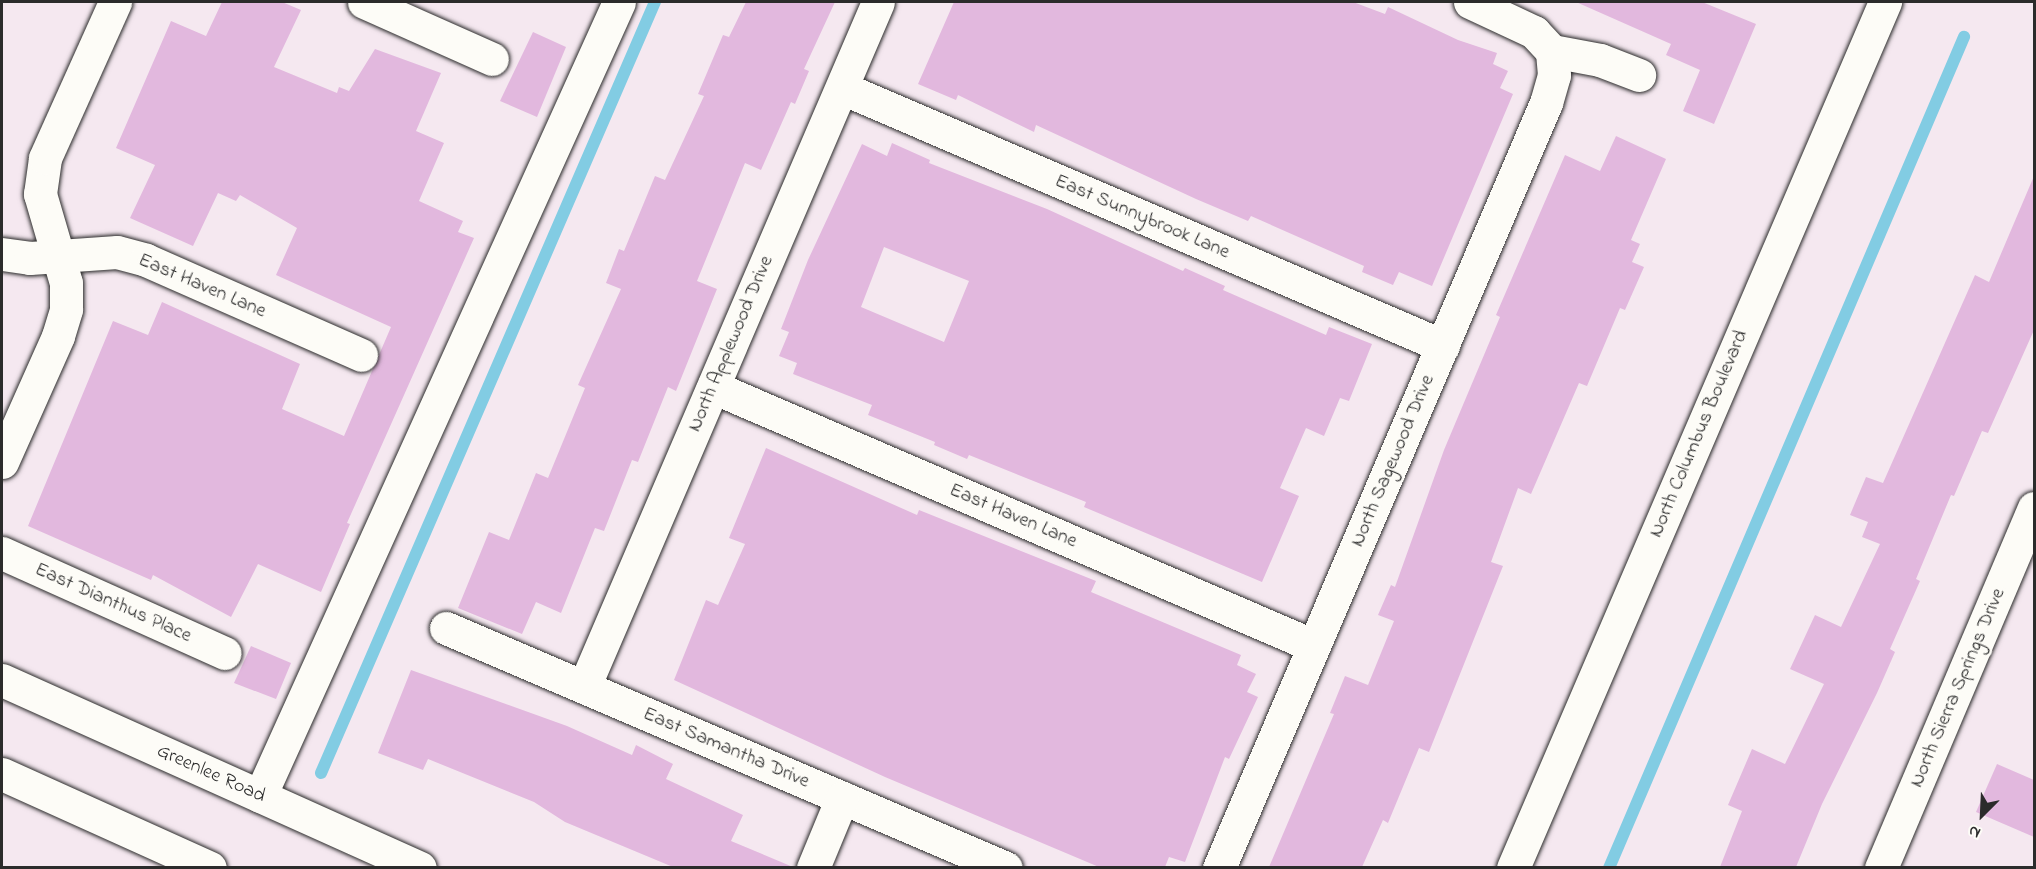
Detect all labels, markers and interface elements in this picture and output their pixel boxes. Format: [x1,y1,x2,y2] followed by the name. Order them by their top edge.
[1051,169,1233,265] street label: East Sunnybrook Lane
[135,248,269,324] street label: East Haven Lane
[683,252,779,436] street label: North Applewood Drive
[1644,327,1754,541] street label: North Columbus Boulevard
[1346,371,1440,551] street label: North Sagewood Drive
[946,478,1080,554] street label: East Haven Lane
[31,558,195,648] street label: East Dianthus Place
[1905,585,2011,791] street label: North Sierra Springs Drive
[639,702,813,794] street label: East Samantha Drive
[153,739,269,809] street label: Greenlee Road
[1952,785,2012,845] north arrow
[1965,818,1984,845] text: N

